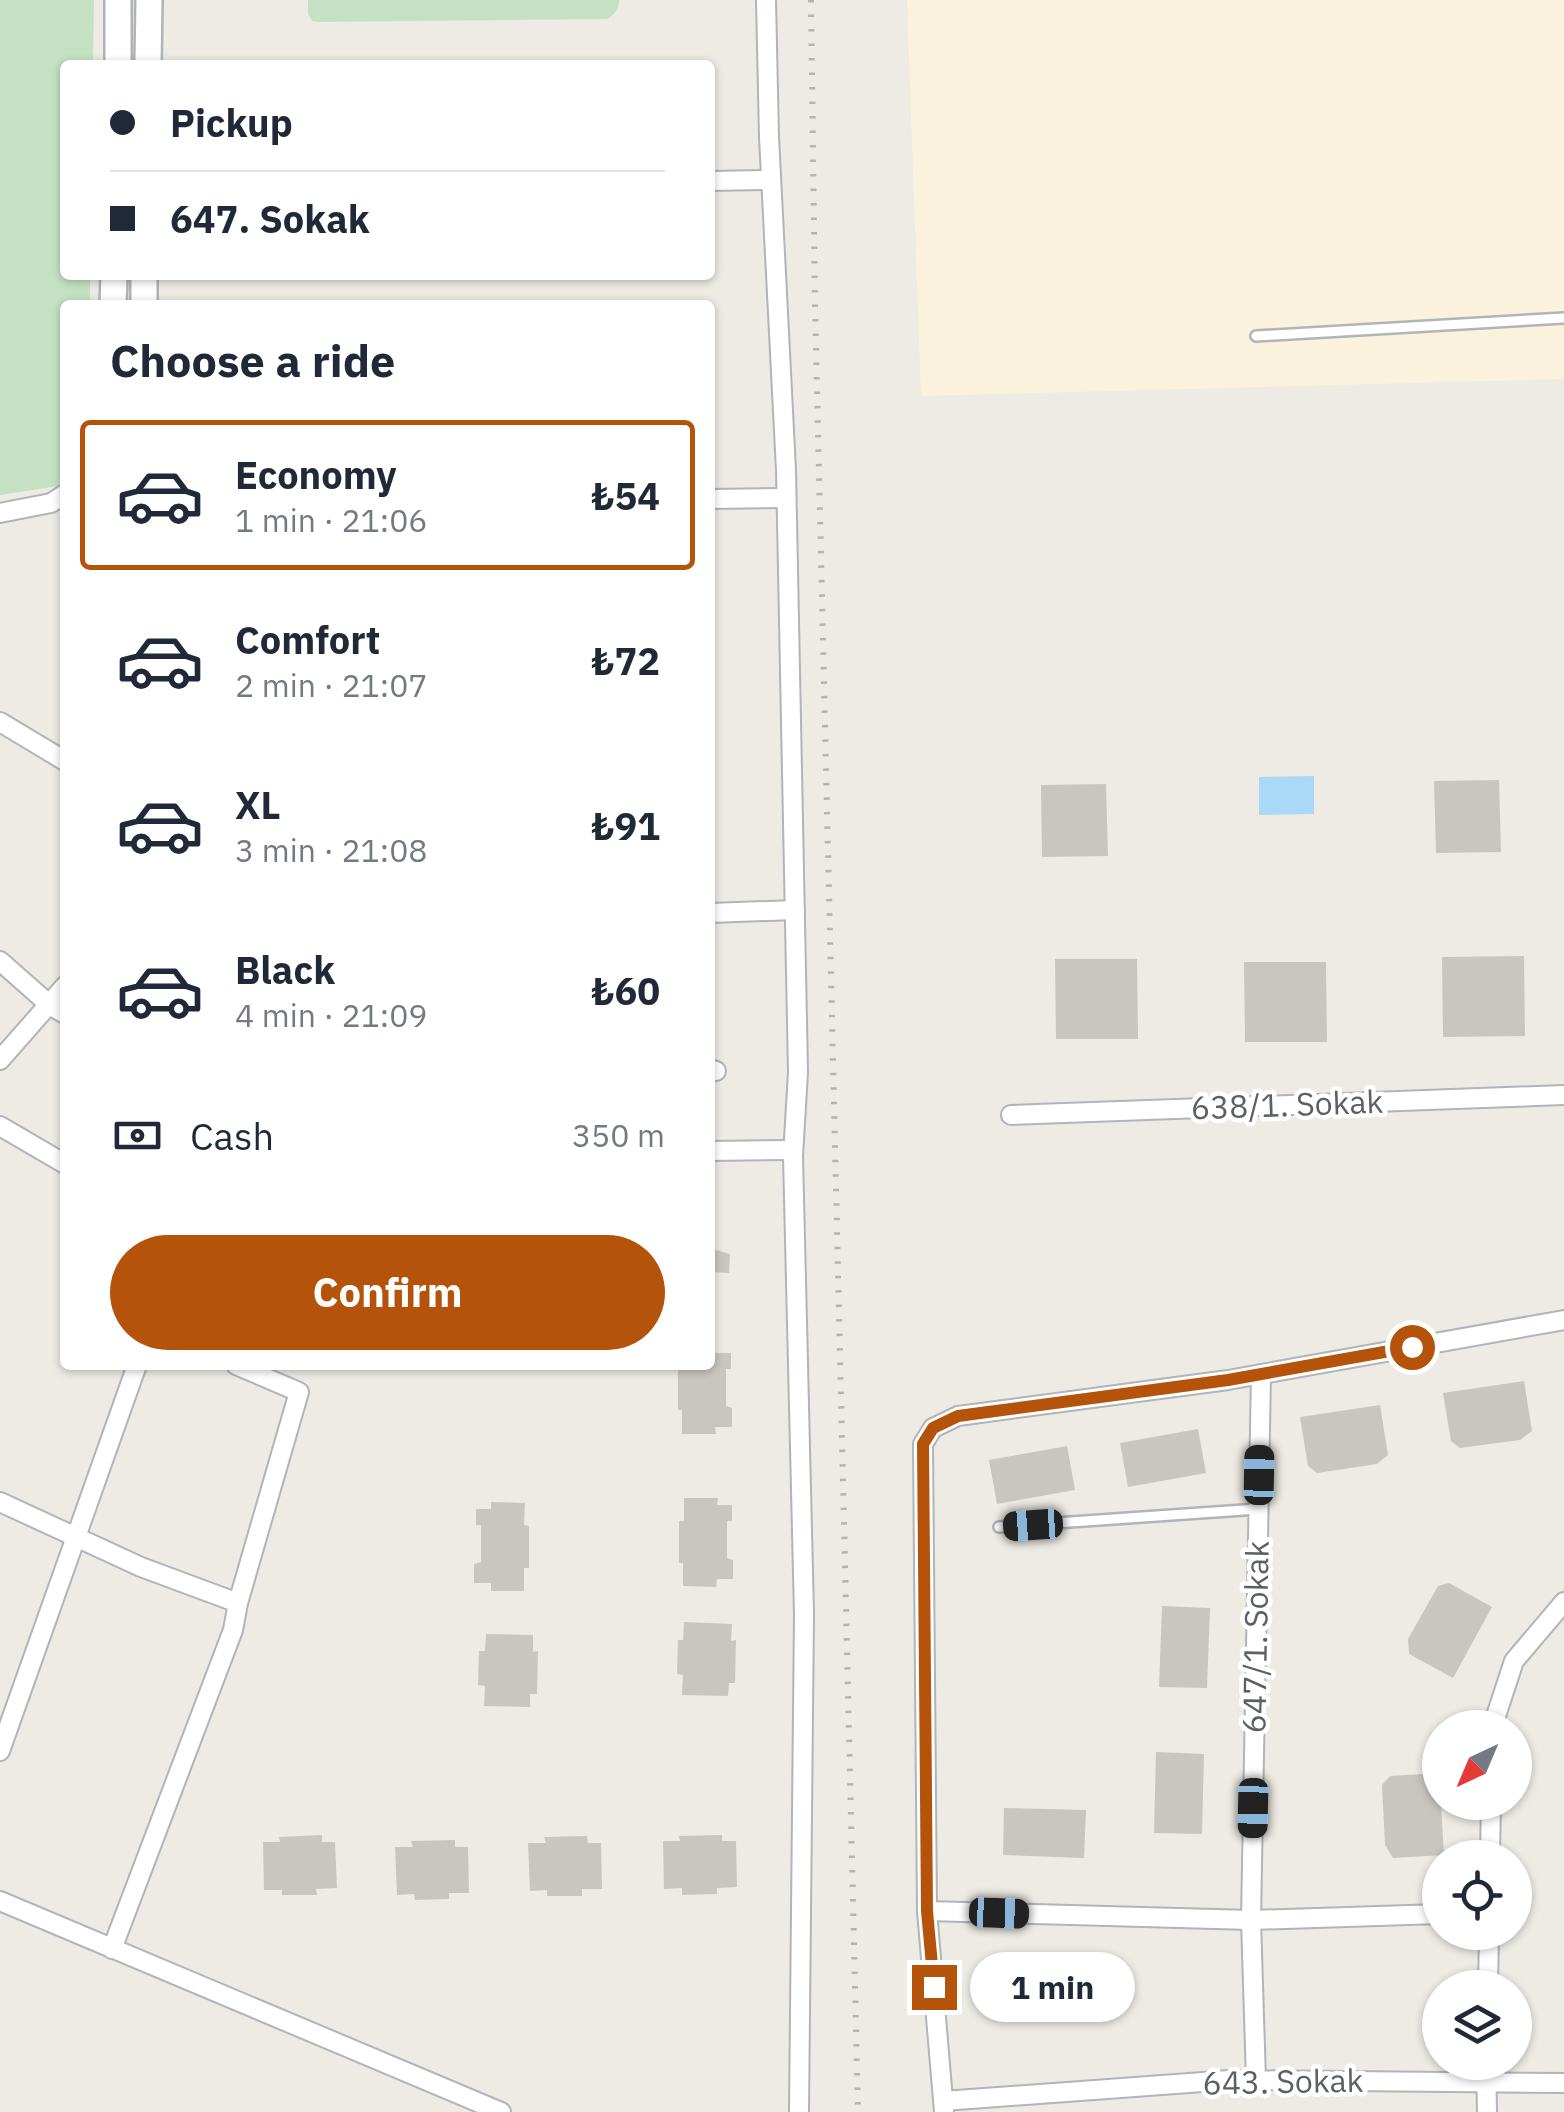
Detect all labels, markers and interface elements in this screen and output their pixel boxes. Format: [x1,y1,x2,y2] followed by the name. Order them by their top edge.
[170,98,293,147] text: Pickup
[170,194,370,243] text: 647. Sokak
[110,331,395,389] text: Choose a ride
[115,450,205,540] icon: car
[235,450,397,499] text: Economy
[591,471,660,520] text: ₺54
[235,499,428,541] text: 1 min · 21:06
[115,615,205,705] icon: car
[235,615,380,664] text: Comfort
[591,636,660,685] text: ₺72
[235,664,428,706] text: 2 min · 21:07
[115,780,205,870] icon: car
[235,780,281,829] text: XL
[591,801,660,850] text: ₺91
[235,829,428,871] text: 3 min · 21:08
[115,945,205,1035] icon: car
[235,945,335,994] text: Black
[591,966,660,1015] text: ₺60
[235,994,428,1036] text: 4 min · 21:09
[1190,1080,1384,1128] street label: 638/1. Sokak
[110,1108,165,1163] icon: cash
[190,1111,274,1160] text: Cash
[572,1114,665,1156] text: 350 m
[110,1235,665,1350] button: Confirm
[1390,1325,1435,1370] route start
[1243,1445,1275,1505] car
[1002,1508,1064,1542] car
[1232,1540,1278,1734] street label: 647/1. Sokak
[1422,1710,1532,1820] north arrow
[1422,1710,1532,2080] map controls
[1237,1778,1269,1838] car
[1422,1840,1532,1950] button: locate
[968,1897,1030,1929] car
[969,1952,1134,2022] callout: 1 min
[912,1965,957,2010] route end
[1011,1966,1094,2008] text: 1 min
[1422,1970,1532,2080] button: layers
[1202,2059,1364,2103] street label: 643. Sokak

